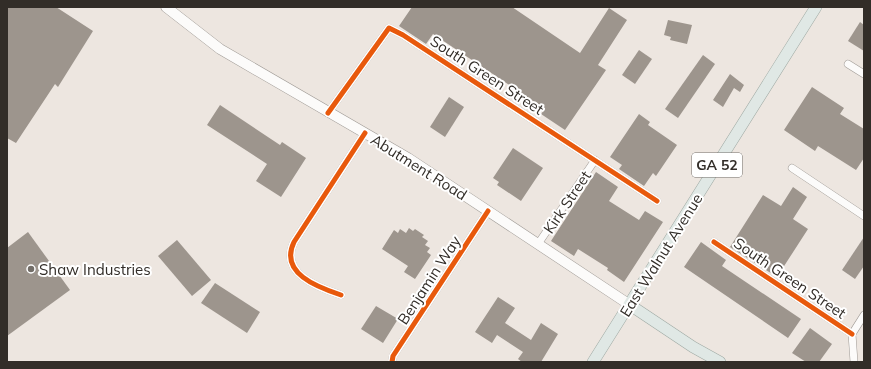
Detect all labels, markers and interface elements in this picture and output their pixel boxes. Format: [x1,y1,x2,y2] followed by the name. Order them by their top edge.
[427,31,547,119] street label: South Green Street
[367,130,471,204] street label: Abutment Road
[692,153,742,177] road number: GA 52
[539,167,595,237] street label: Kirk Street
[615,190,707,320] street label: East Walnut Avenue
[393,232,465,328] street label: Benjamin Way
[730,233,850,323] street label: South Green Street
[39,260,151,279] place label: Shaw Industries
[26,264,36,274] marker: Shaw Industries

